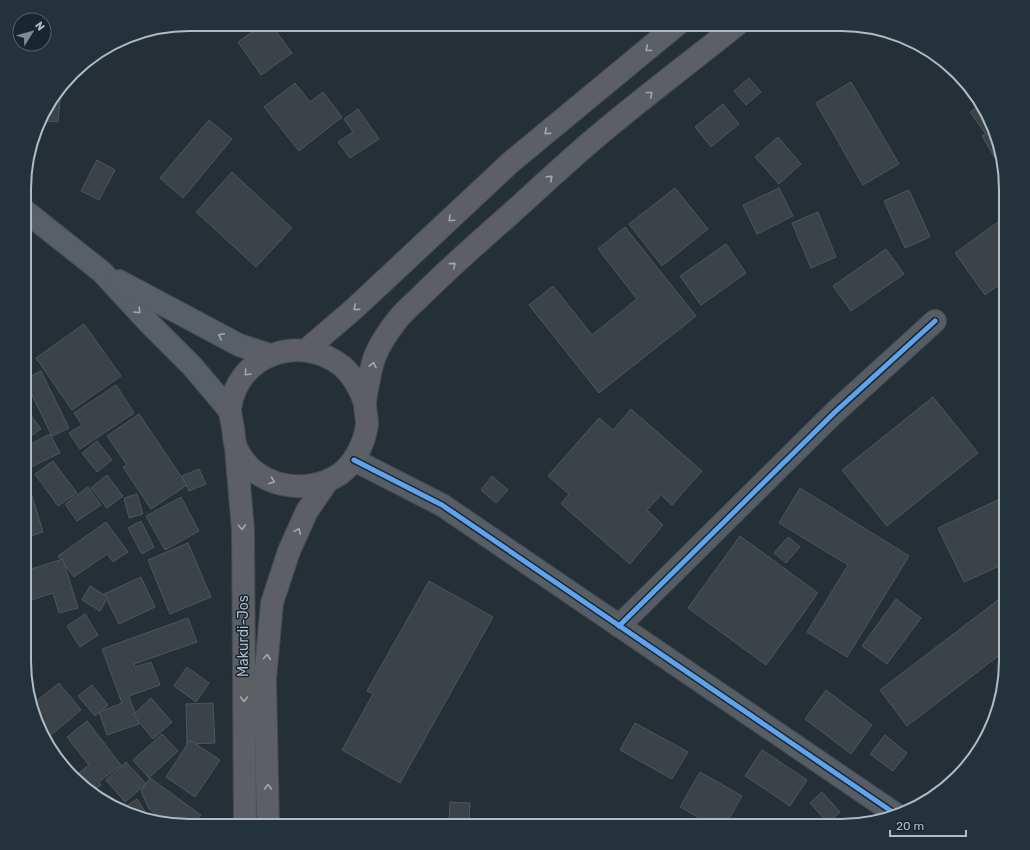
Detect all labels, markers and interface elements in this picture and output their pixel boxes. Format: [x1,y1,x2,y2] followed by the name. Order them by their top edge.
[12,12,52,52] north arrow
[32,19,47,33] text: N
[645,45,652,52] one-way arrow
[645,92,652,99] one-way arrow
[545,127,552,134] one-way arrow
[545,176,553,183] one-way arrow
[448,214,455,221] one-way arrow
[448,262,456,269] one-way arrow
[353,303,361,310] one-way arrow
[133,306,141,314] one-way arrow
[217,333,225,341] one-way arrow
[369,362,377,368] one-way arrow
[244,369,251,376] one-way arrow
[269,477,276,485] one-way arrow
[238,524,247,530] one-way arrow
[293,528,301,535] one-way arrow
[235,595,252,677] street label: Makurdi-Jos
[263,654,272,660] one-way arrow
[240,696,248,702] one-way arrow
[263,784,272,790] one-way arrow
[890,812,966,838] scale bar
[896,819,924,833] text: 20 m

